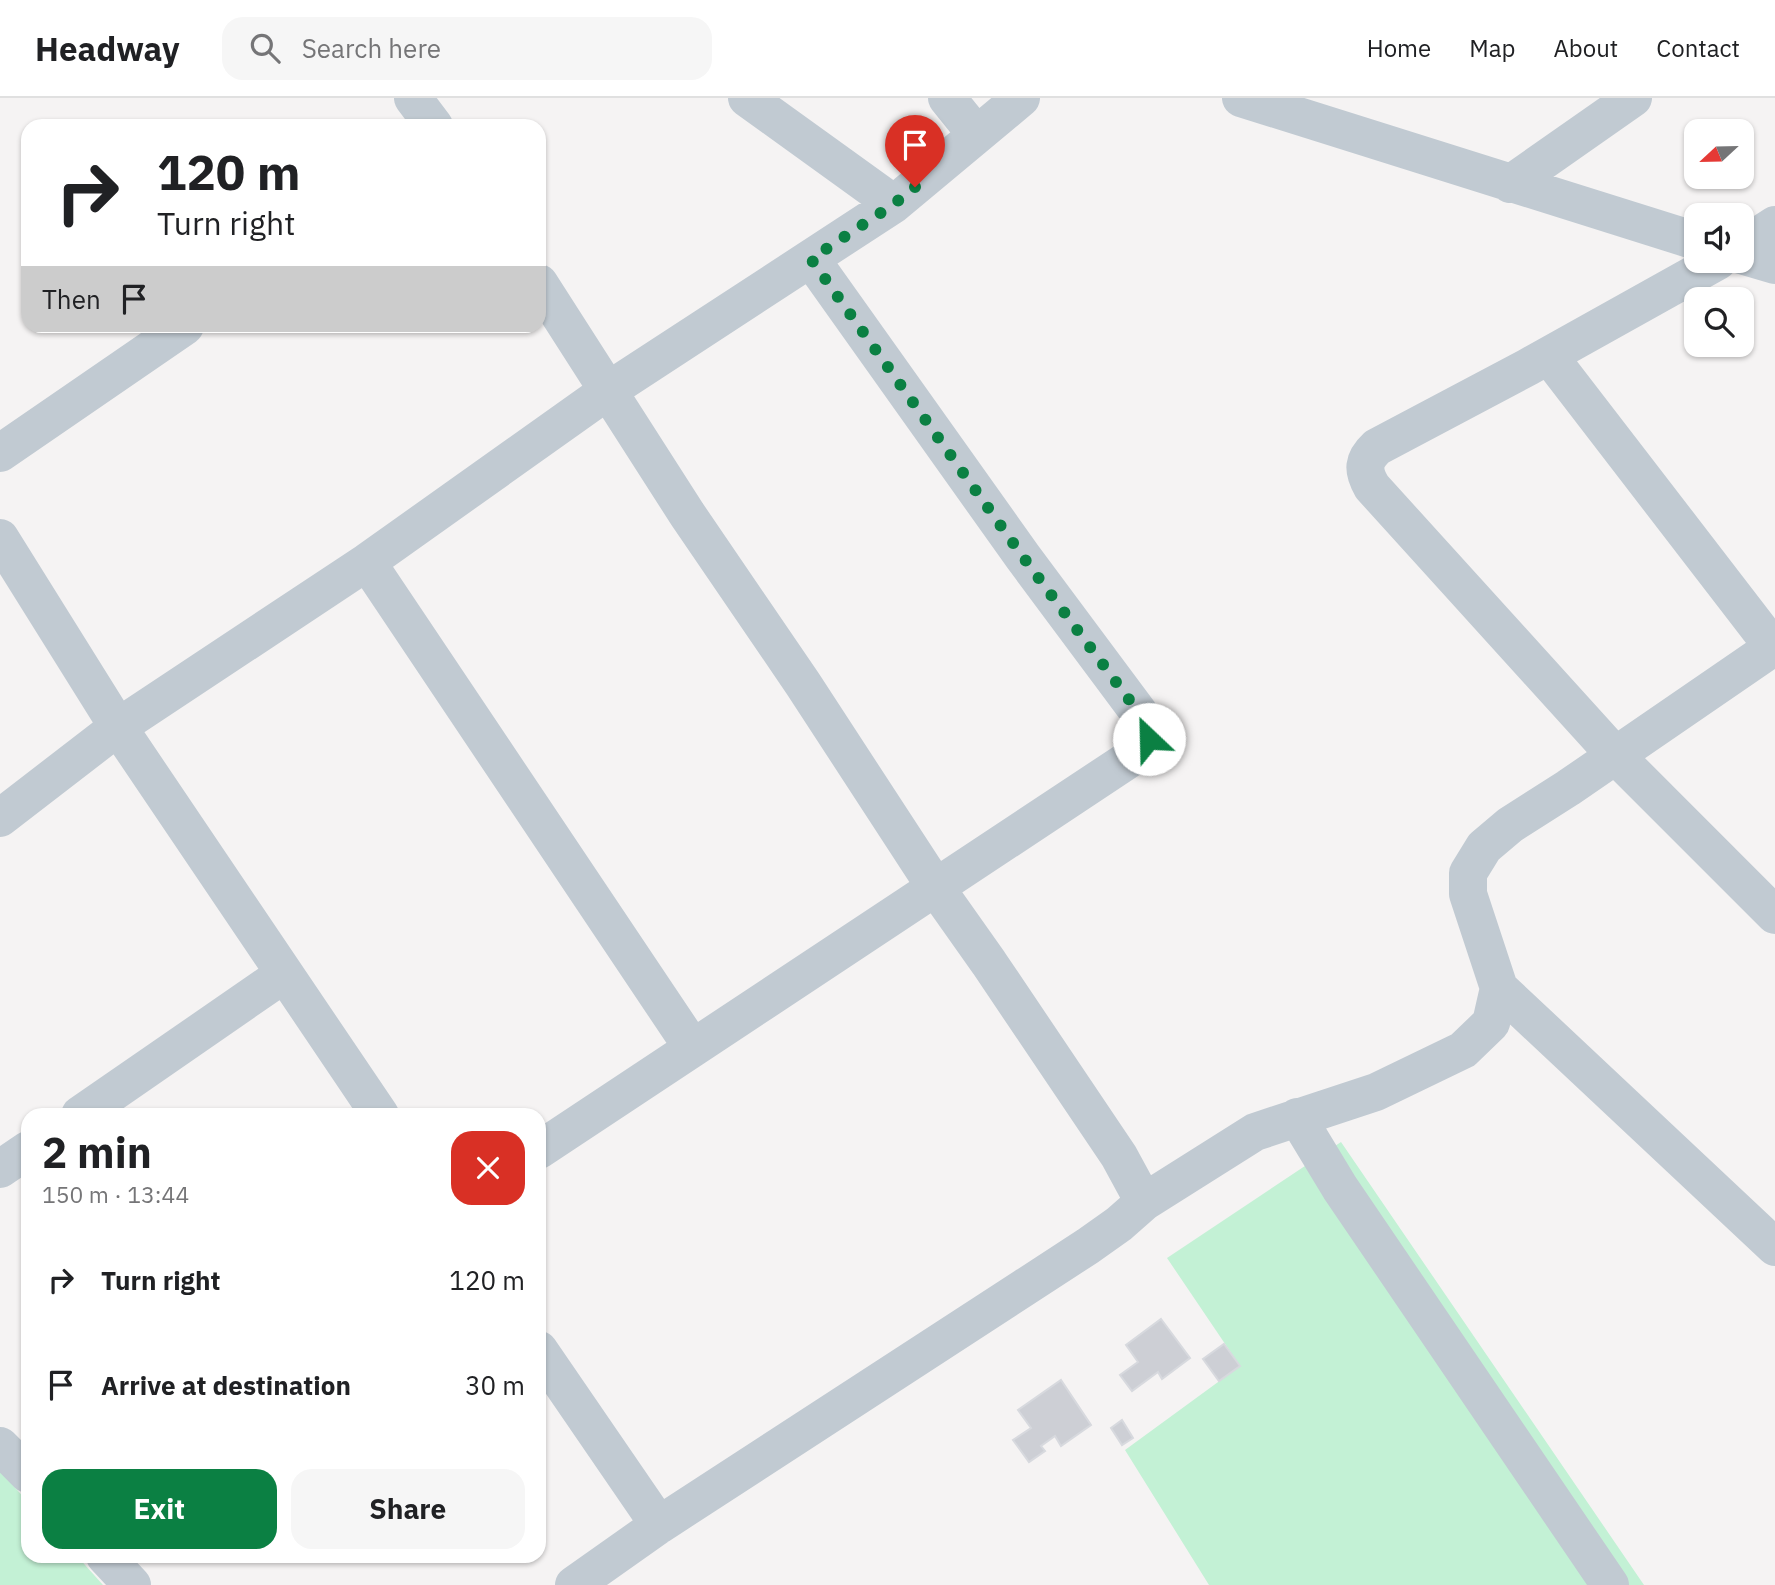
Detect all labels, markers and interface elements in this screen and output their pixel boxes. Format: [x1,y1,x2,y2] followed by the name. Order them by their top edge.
[222,17,712,80] search box
[35,27,180,70] text: Headway
[246,29,284,67] icon: search
[302,31,441,65] text: Search here
[1367,32,1431,64] text: Home
[1469,32,1515,64] text: Map
[1553,32,1618,64] text: About
[1656,32,1740,64] text: Contact
[885,115,945,187] pin
[1684,119,1754,189] north arrow
[1684,119,1754,357] map controls
[896,126,934,164] icon: arrive
[157,140,301,203] text: 120 m
[42,147,133,238] icon: right
[157,202,295,244] text: Turn right
[1684,203,1754,273] button: sound
[115,280,153,318] icon: arrive
[42,282,101,316] text: Then
[1684,287,1754,357] button: search
[1112,702,1186,776] position arrow
[42,1125,152,1180] text: 2 min
[451,1131,525,1205] button: close
[42,1179,189,1209] text: 150 m · 13:44
[42,1261,80,1299] icon: right
[101,1263,220,1297] text: Turn right
[449,1263,525,1297] text: 120 m
[42,1366,80,1404] icon: arrive
[101,1368,351,1402] text: Arrive at destination
[465,1368,525,1402] text: 30 m
[42,1469,277,1549] button: Exit
[291,1469,525,1549] button: Share

